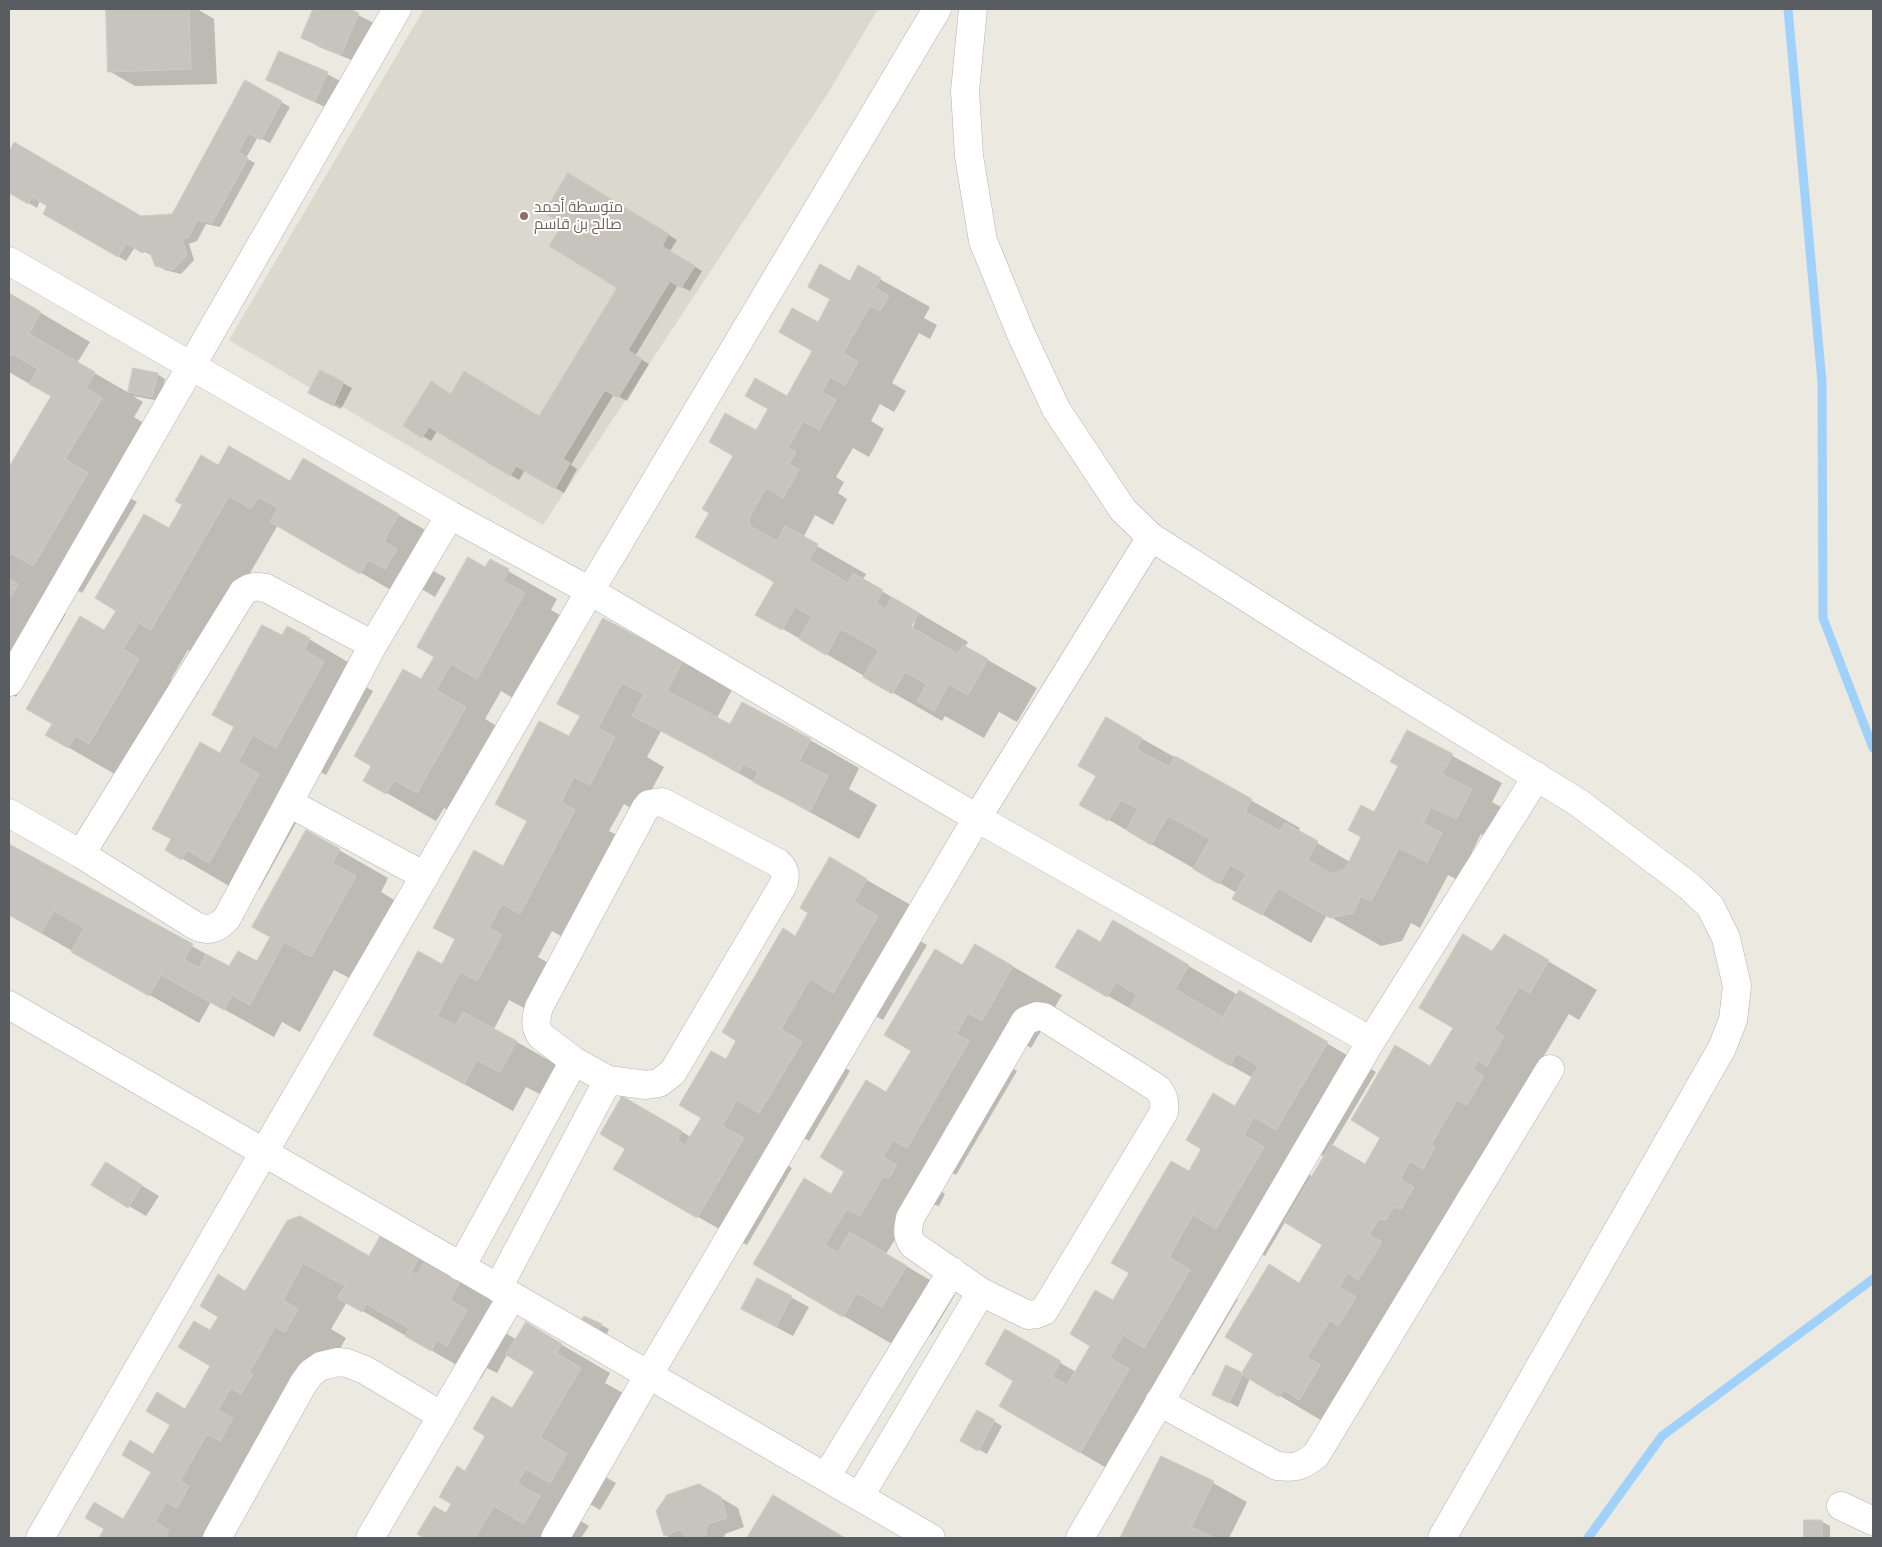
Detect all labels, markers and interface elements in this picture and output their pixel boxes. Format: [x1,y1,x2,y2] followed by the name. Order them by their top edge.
[534,198,623,233] place label: متوسطة أحمد صالح بن قاسم
[518,210,530,222] marker: متوسطة أحمد صالح بن قاسم

